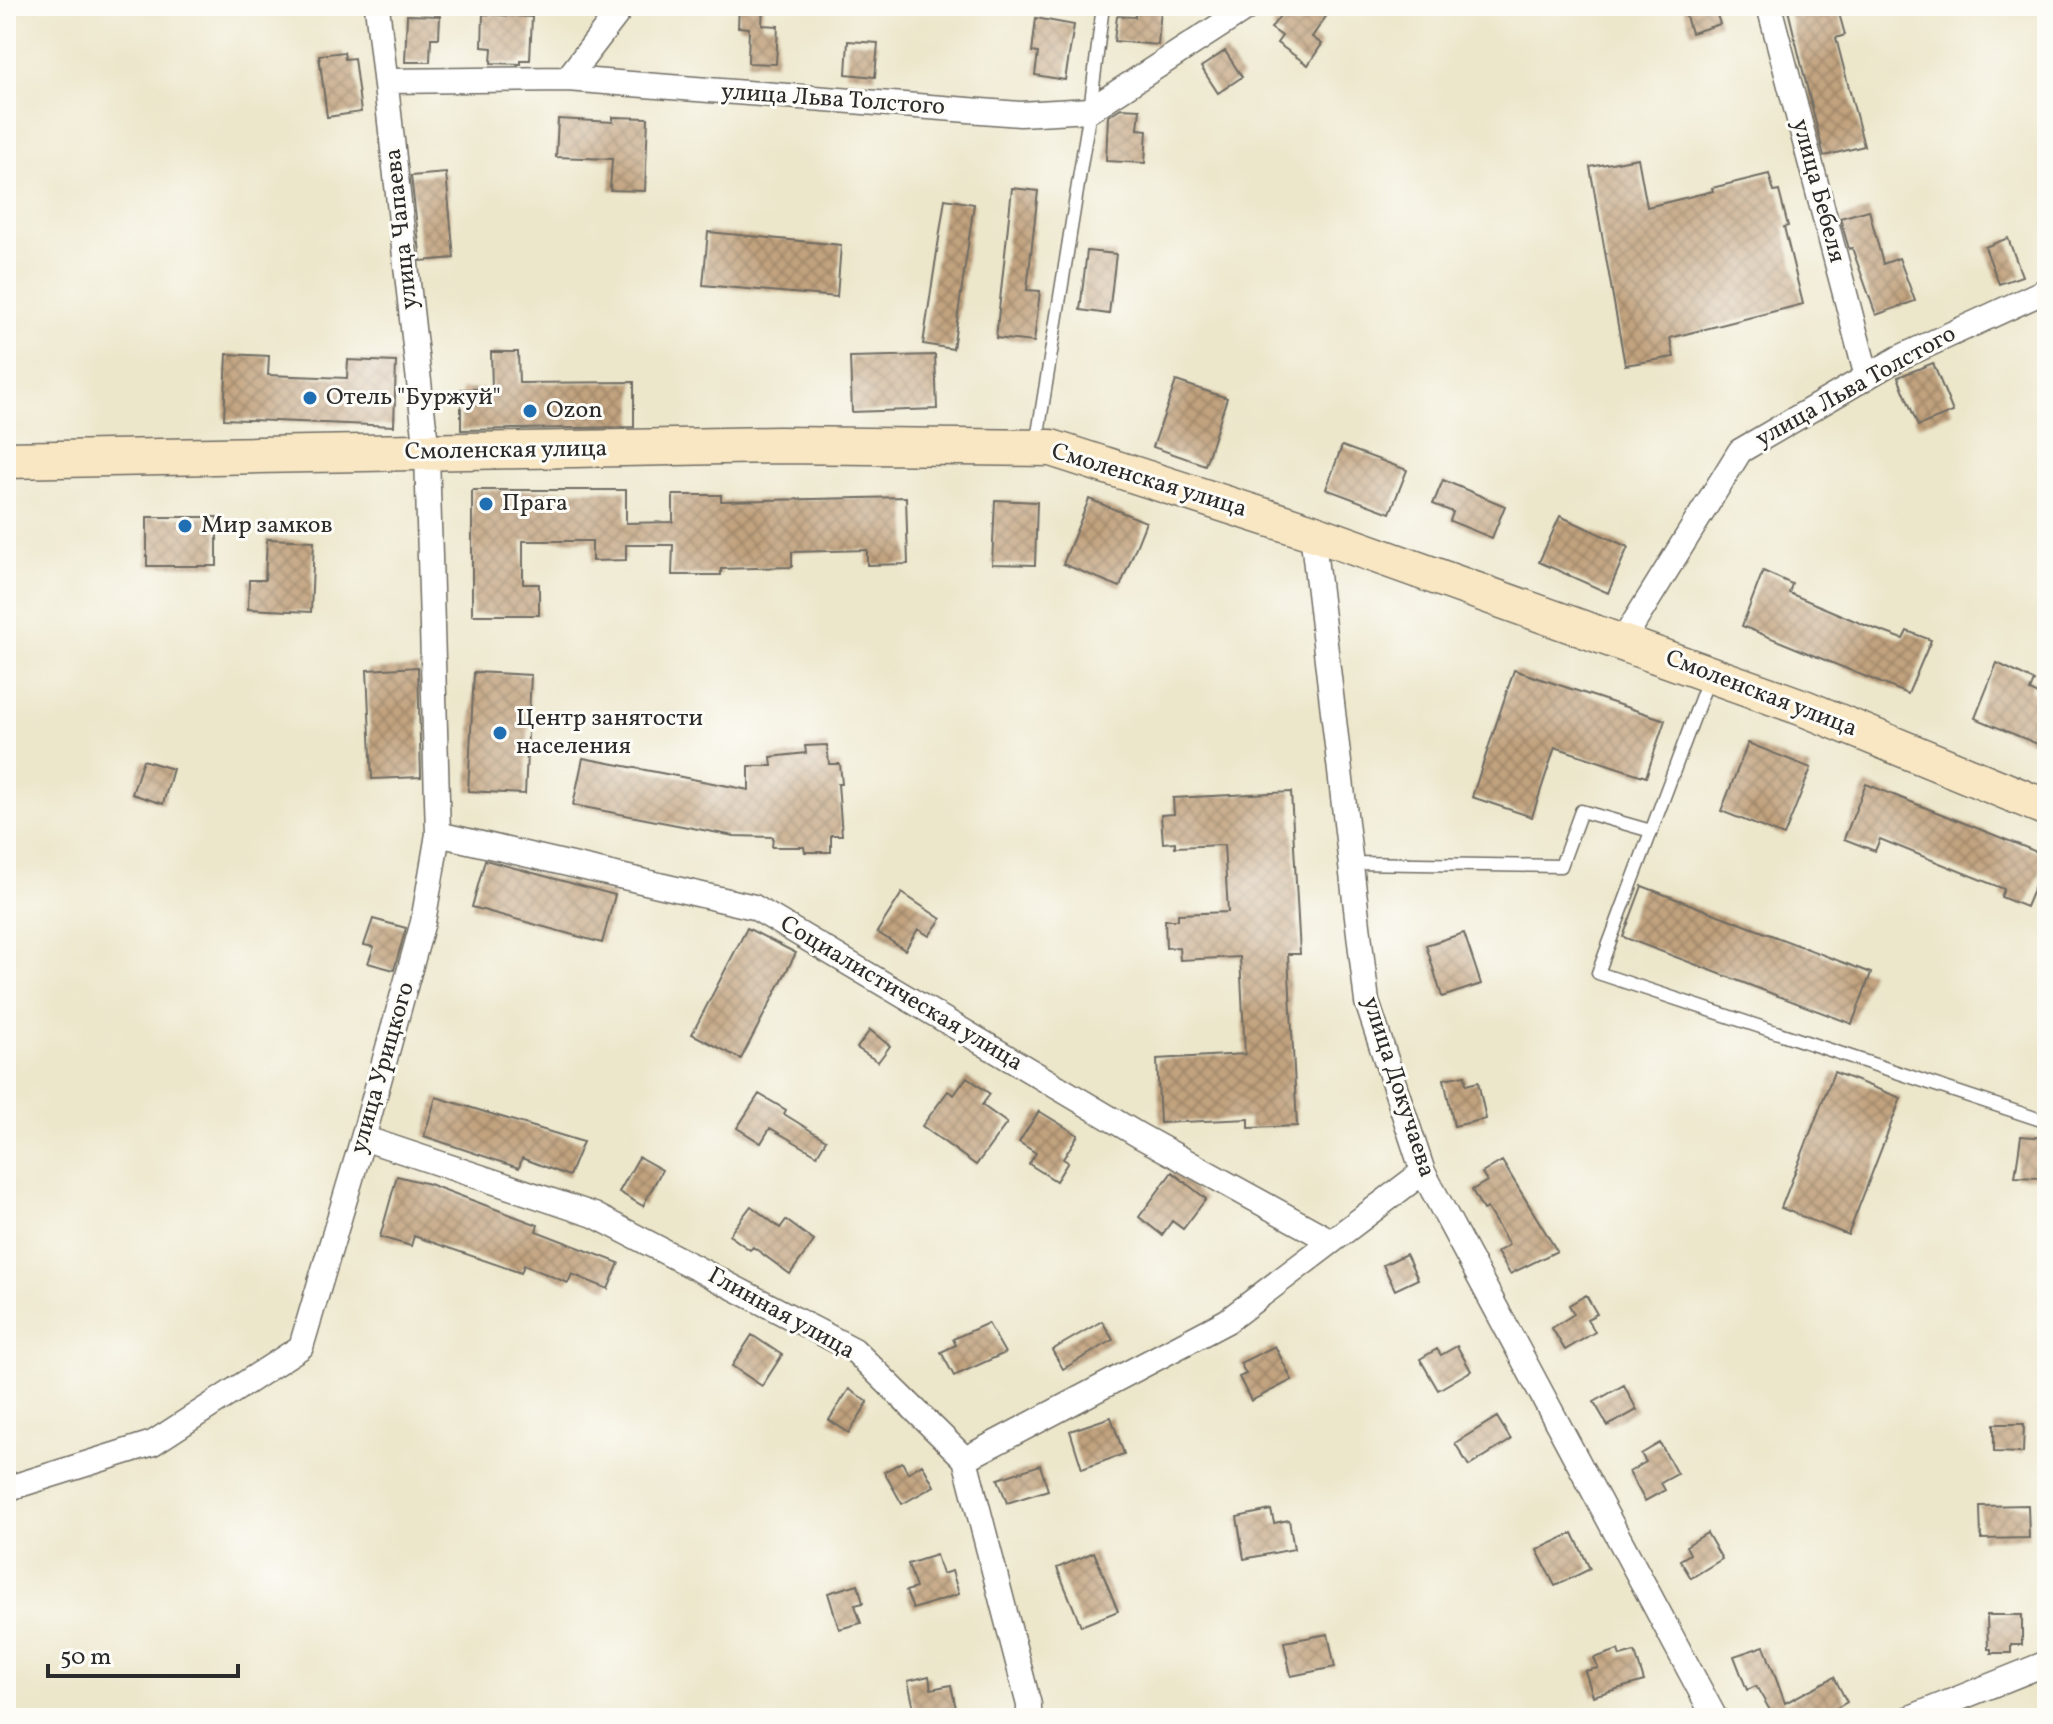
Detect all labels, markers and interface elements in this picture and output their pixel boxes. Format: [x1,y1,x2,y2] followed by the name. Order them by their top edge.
[720,75,946,125] street label: улица Льва Толстого
[1782,115,1854,267] street label: улица Бебеля
[377,147,427,311] street label: улица Чапаева
[1750,318,1962,456] street label: улица Льва Толстого
[326,381,501,415] place label: Отель "Буржуй"
[301,389,319,407] marker: Отель "Буржуй"
[546,394,603,428] place label: Ozon
[521,402,539,420] marker: Ozon
[404,432,608,470] street label: Смоленская улица
[1047,435,1251,527] street label: Смоленская улица
[502,487,568,521] place label: Прага
[477,495,495,513] marker: Прага
[201,509,333,543] place label: Мир замков
[176,517,194,535] marker: Мир замков
[1660,642,1862,746] street label: Смоленская улица
[516,702,703,764] place label: Центр занятости населения
[491,724,509,742] marker: Центр занятости населения
[773,908,1029,1080] street label: Социалистическая улица
[342,978,424,1158] street label: улица Урицкого
[1353,992,1443,1182] street label: улица Докучаева
[701,1259,861,1369] street label: Глинная улица
[48,1628,238,1678] scale bar
[60,1641,112,1675] text: 50 m

